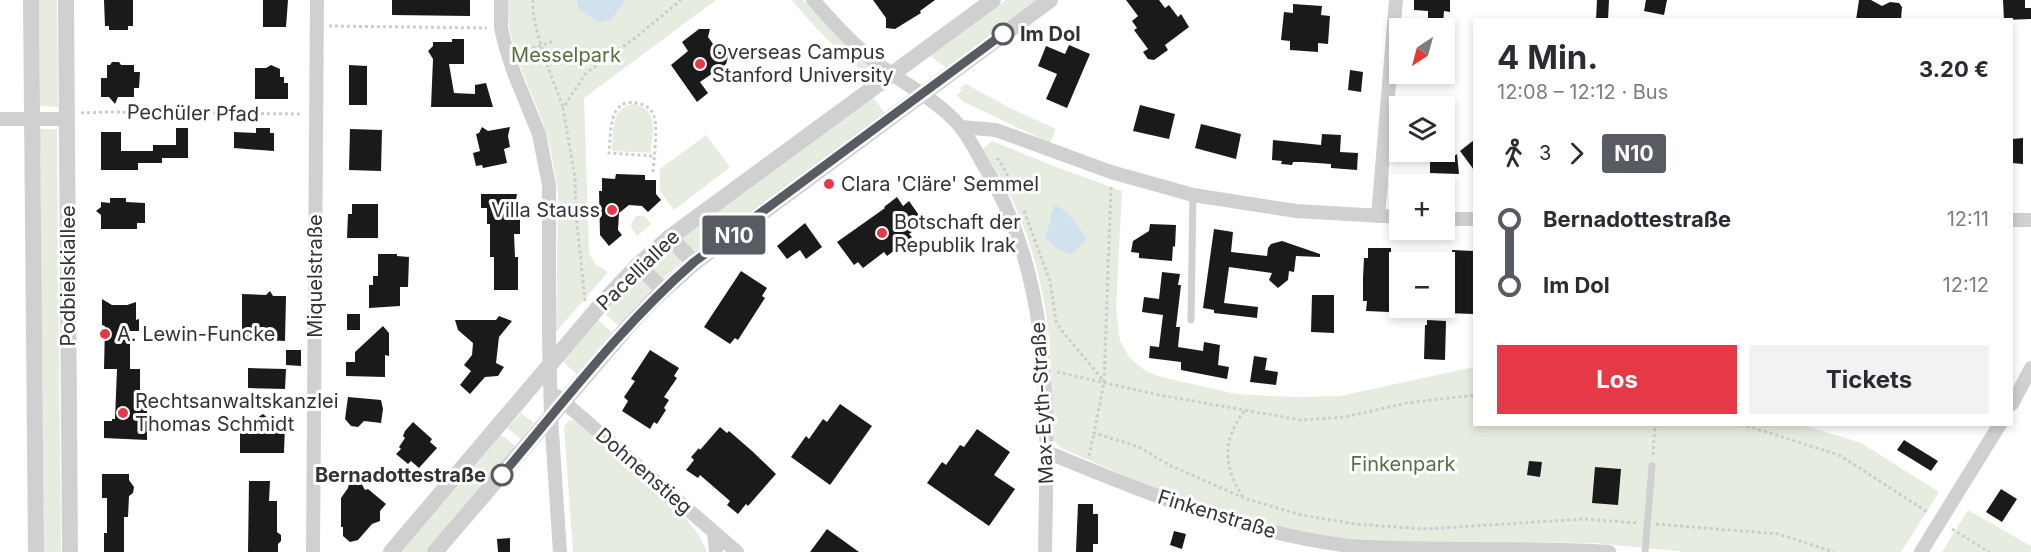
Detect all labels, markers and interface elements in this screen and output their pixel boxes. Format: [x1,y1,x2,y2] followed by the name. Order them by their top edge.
[1389,18,1455,84] north arrow
[1389,18,1455,318] map controls
[1020,22,1081,46] place label: Im Dol
[992,23,1014,45] marker: Im Dol
[1497,37,1598,77] text: 4 Min.
[712,40,894,87] place label: Overseas Campus Stanford University
[511,43,621,67] park label: Messelpark
[1919,56,1989,82] text: 3.20 €
[693,57,707,71] marker: Overseas Campus Stanford University
[1497,80,1668,104] text: 12:08 – 12:12 · Bus
[1389,96,1455,162] button: layers
[127,100,259,126] street label: Pechüler Pfad
[1497,137,1530,170] icon: walk
[1560,137,1593,170] icon: forward
[1539,141,1551,165] text: 3
[1614,141,1654,166] text: N10
[841,172,1039,196] place label: Clara 'Cläre' Semmel
[1389,174,1455,240] button: +
[822,177,836,191] marker: Clara 'Cläre' Semmel
[491,198,600,222] place label: Villa Stauss
[605,203,619,217] marker: Villa Stauss
[56,205,80,347] street label: Podbielskiallee
[1543,206,1731,232] text: Bernadottestraße
[1947,207,1989,231] text: 12:11
[894,210,1021,257] place label: Botschaft der Republik Irak
[303,214,327,338] street label: Miquelstraße
[700,216,768,254] line badge: N10
[714,223,754,248] text: N10
[592,225,684,315] street label: Pacelliallee
[875,226,889,240] marker: Botschaft der Republik Irak
[1389,252,1455,318] button: −
[1543,272,1610,298] text: Im Dol
[1943,273,1989,297] text: 12:12
[1026,321,1058,485] street label: Max-Eyth-Straße
[117,322,275,346] place label: A. Lewin-Funcke
[98,327,112,341] marker: A. Lewin-Funcke
[1497,345,1737,414] button: Los
[1749,345,1989,414] button: Tickets
[135,389,339,436] place label: Rechtsanwaltskanzlei Thomas Schmidt
[116,406,130,420] marker: Rechtsanwaltskanzlei Thomas Schmidt
[591,423,697,519] street label: Dohnenstieg
[1351,452,1456,476] park label: Finkenpark
[315,463,486,487] place label: Bernadottestraße
[491,464,513,486] marker: Bernadottestraße
[1155,485,1279,543] street label: Finkenstraße

